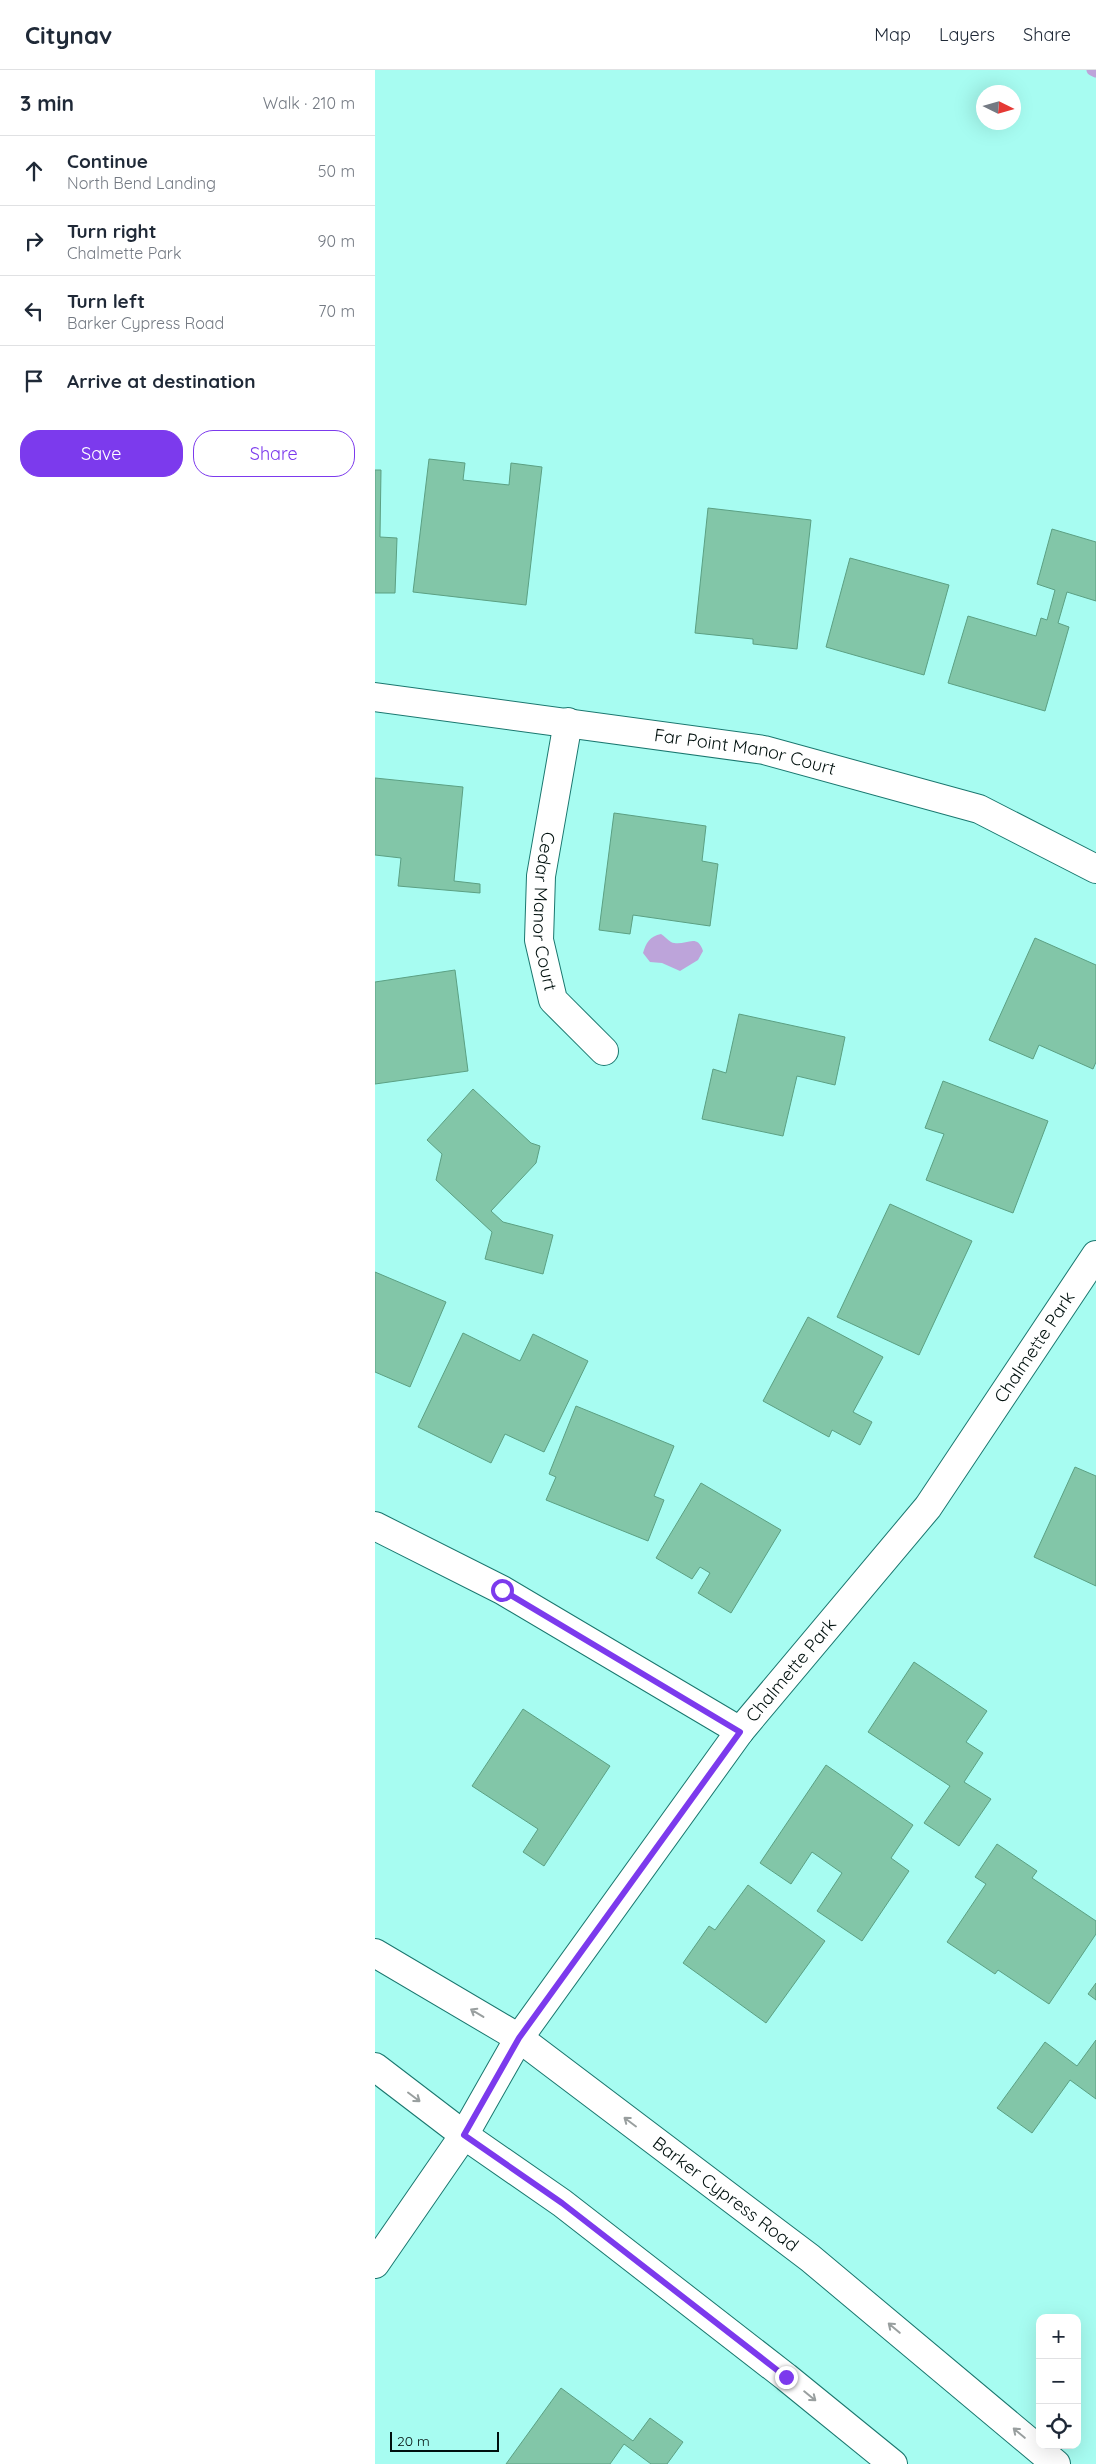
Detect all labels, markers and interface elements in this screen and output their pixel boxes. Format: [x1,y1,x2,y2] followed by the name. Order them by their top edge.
[25,20,112,50] text: Citynav
[874,23,911,46] text: Map
[939,23,995,46] text: Layers
[1023,23,1071,46] text: Share
[976,85,1021,130] north arrow
[20,90,74,116] text: 3 min
[263,93,355,113] text: Walk · 210 m
[67,149,148,173] text: Continue
[20,157,48,185] icon: ahead
[318,161,355,181] text: 50 m
[67,173,216,193] text: North Bend Landing
[67,219,156,243] text: Turn right
[20,227,48,255] icon: right
[318,231,355,251] text: 90 m
[67,243,182,263] text: Chalmette Park
[67,289,145,313] text: Turn left
[20,297,48,325] icon: left
[318,301,355,321] text: 70 m
[67,313,224,333] text: Barker Cypress Road
[20,367,48,395] icon: arrive
[67,369,256,393] text: Arrive at destination
[20,430,183,477] button: Save
[193,430,355,477] button: Share
[653,723,838,780] street label: Far Point Manor Court
[528,830,562,993] street label: Cedar Manor Court
[989,1287,1079,1407] street label: Chalmette Park
[491,1579,514,1602] route start
[740,1613,841,1727] street label: Chalmette Park
[471,2008,485,2018] one-way arrow
[407,2091,420,2102] one-way arrow
[623,2117,637,2127] one-way arrow
[648,2131,803,2256] street label: Barker Cypress Road
[1036,2314,1081,2449] map controls
[1036,2314,1081,2359] button: +
[888,2323,901,2334] one-way arrow
[1036,2359,1081,2404] button: −
[775,2366,798,2389] route end
[803,2391,816,2402] one-way arrow
[1036,2404,1081,2449] button: locate
[1012,2427,1025,2438] one-way arrow
[390,2429,499,2452] scale bar
[397,2432,430,2450] text: 20 m

